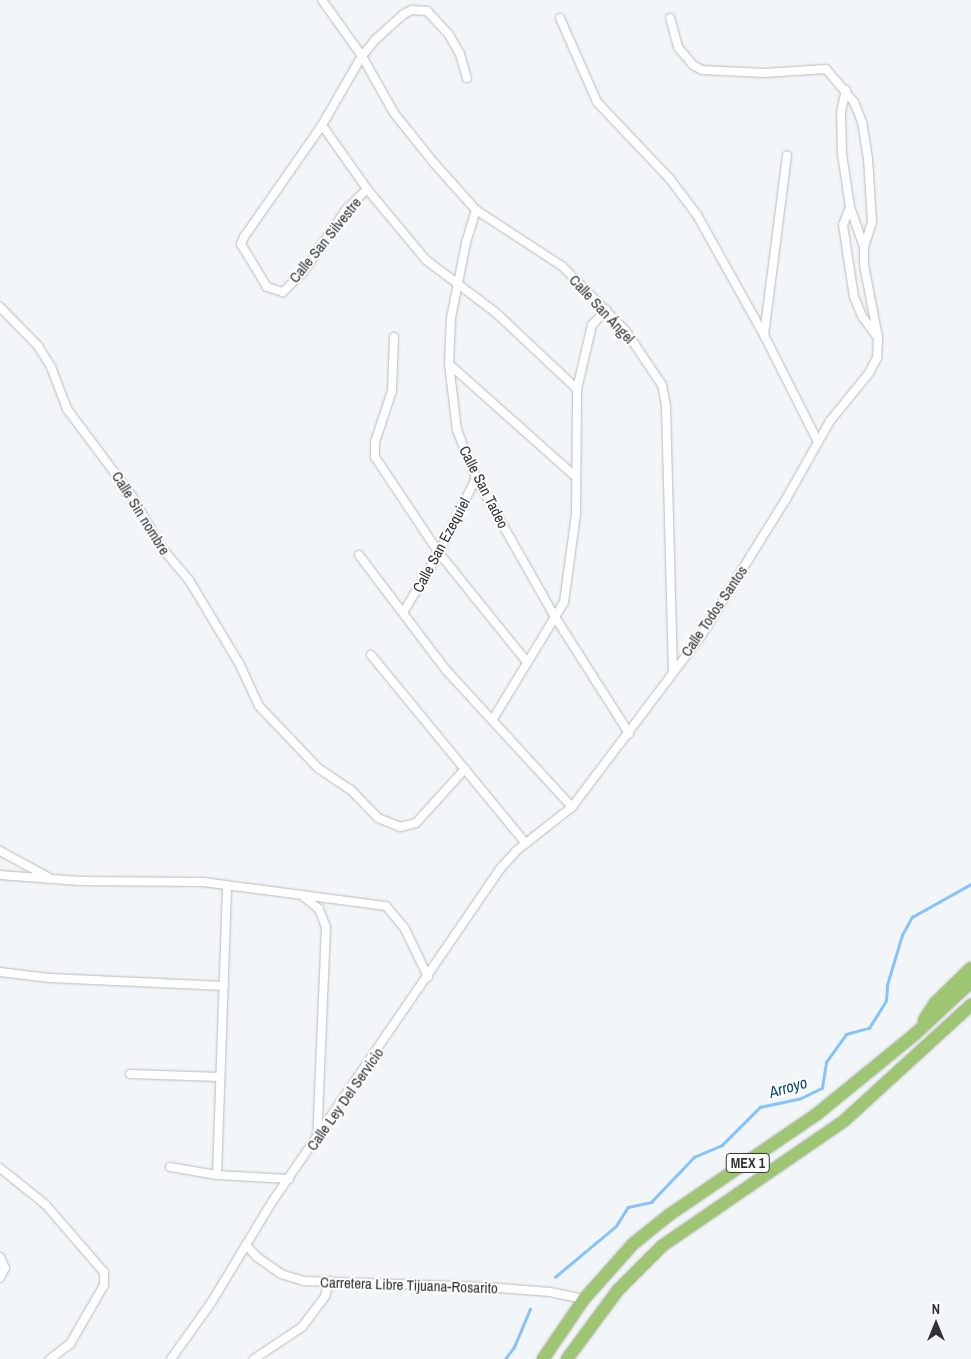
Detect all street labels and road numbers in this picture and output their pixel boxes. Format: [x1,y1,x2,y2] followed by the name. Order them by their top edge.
[285,194,365,286] street label: Calle San Silvestre
[565,271,639,347] street label: Calle San Ángel
[455,443,513,531] street label: Calle San Tadeo
[108,468,174,558] street label: Calle Sin nombre
[408,495,474,595] street label: Calle San Ezequiel
[677,562,751,660] street label: Calle Todos Santos
[303,1044,387,1154] street label: Calle Ley Del Servicio
[726,1152,770,1174] road number: MEX 1
[320,1273,498,1297] street label: Carretera Libre Tijuana-Rosarito

